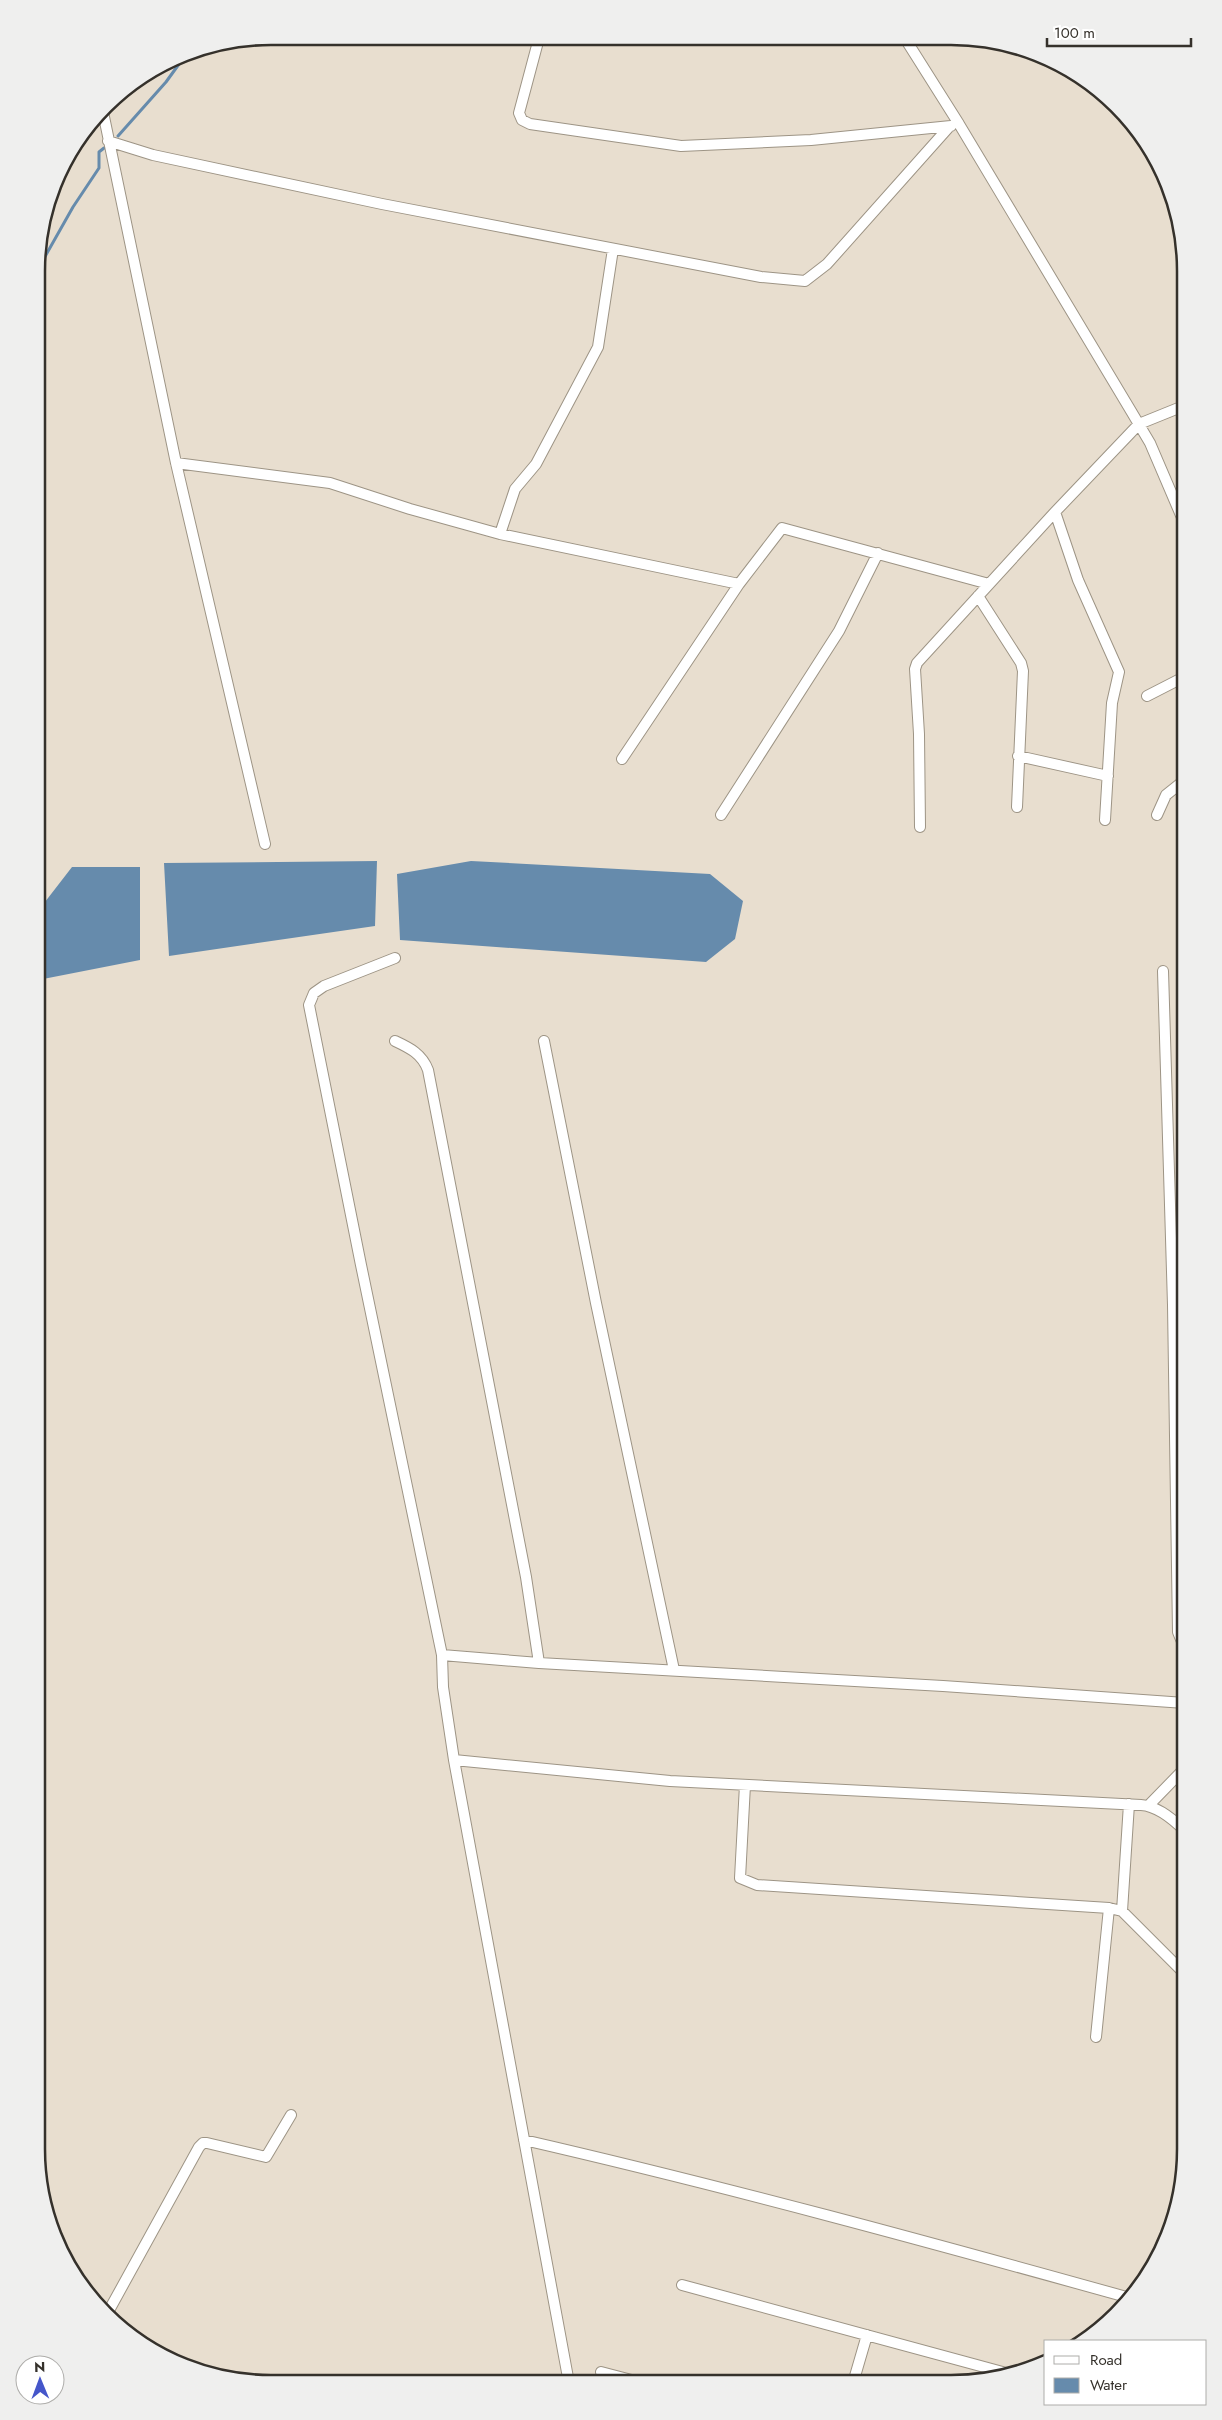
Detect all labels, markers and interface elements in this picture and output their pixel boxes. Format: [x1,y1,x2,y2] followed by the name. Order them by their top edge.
[1047,15,1191,47] scale bar
[1054,22,1095,44] text: 100 m
[1044,2340,1207,2405] legend
[1090,2349,1122,2371] text: Road
[15,2355,65,2405] north arrow
[34,2357,46,2377] text: N
[1090,2374,1128,2396] text: Water

